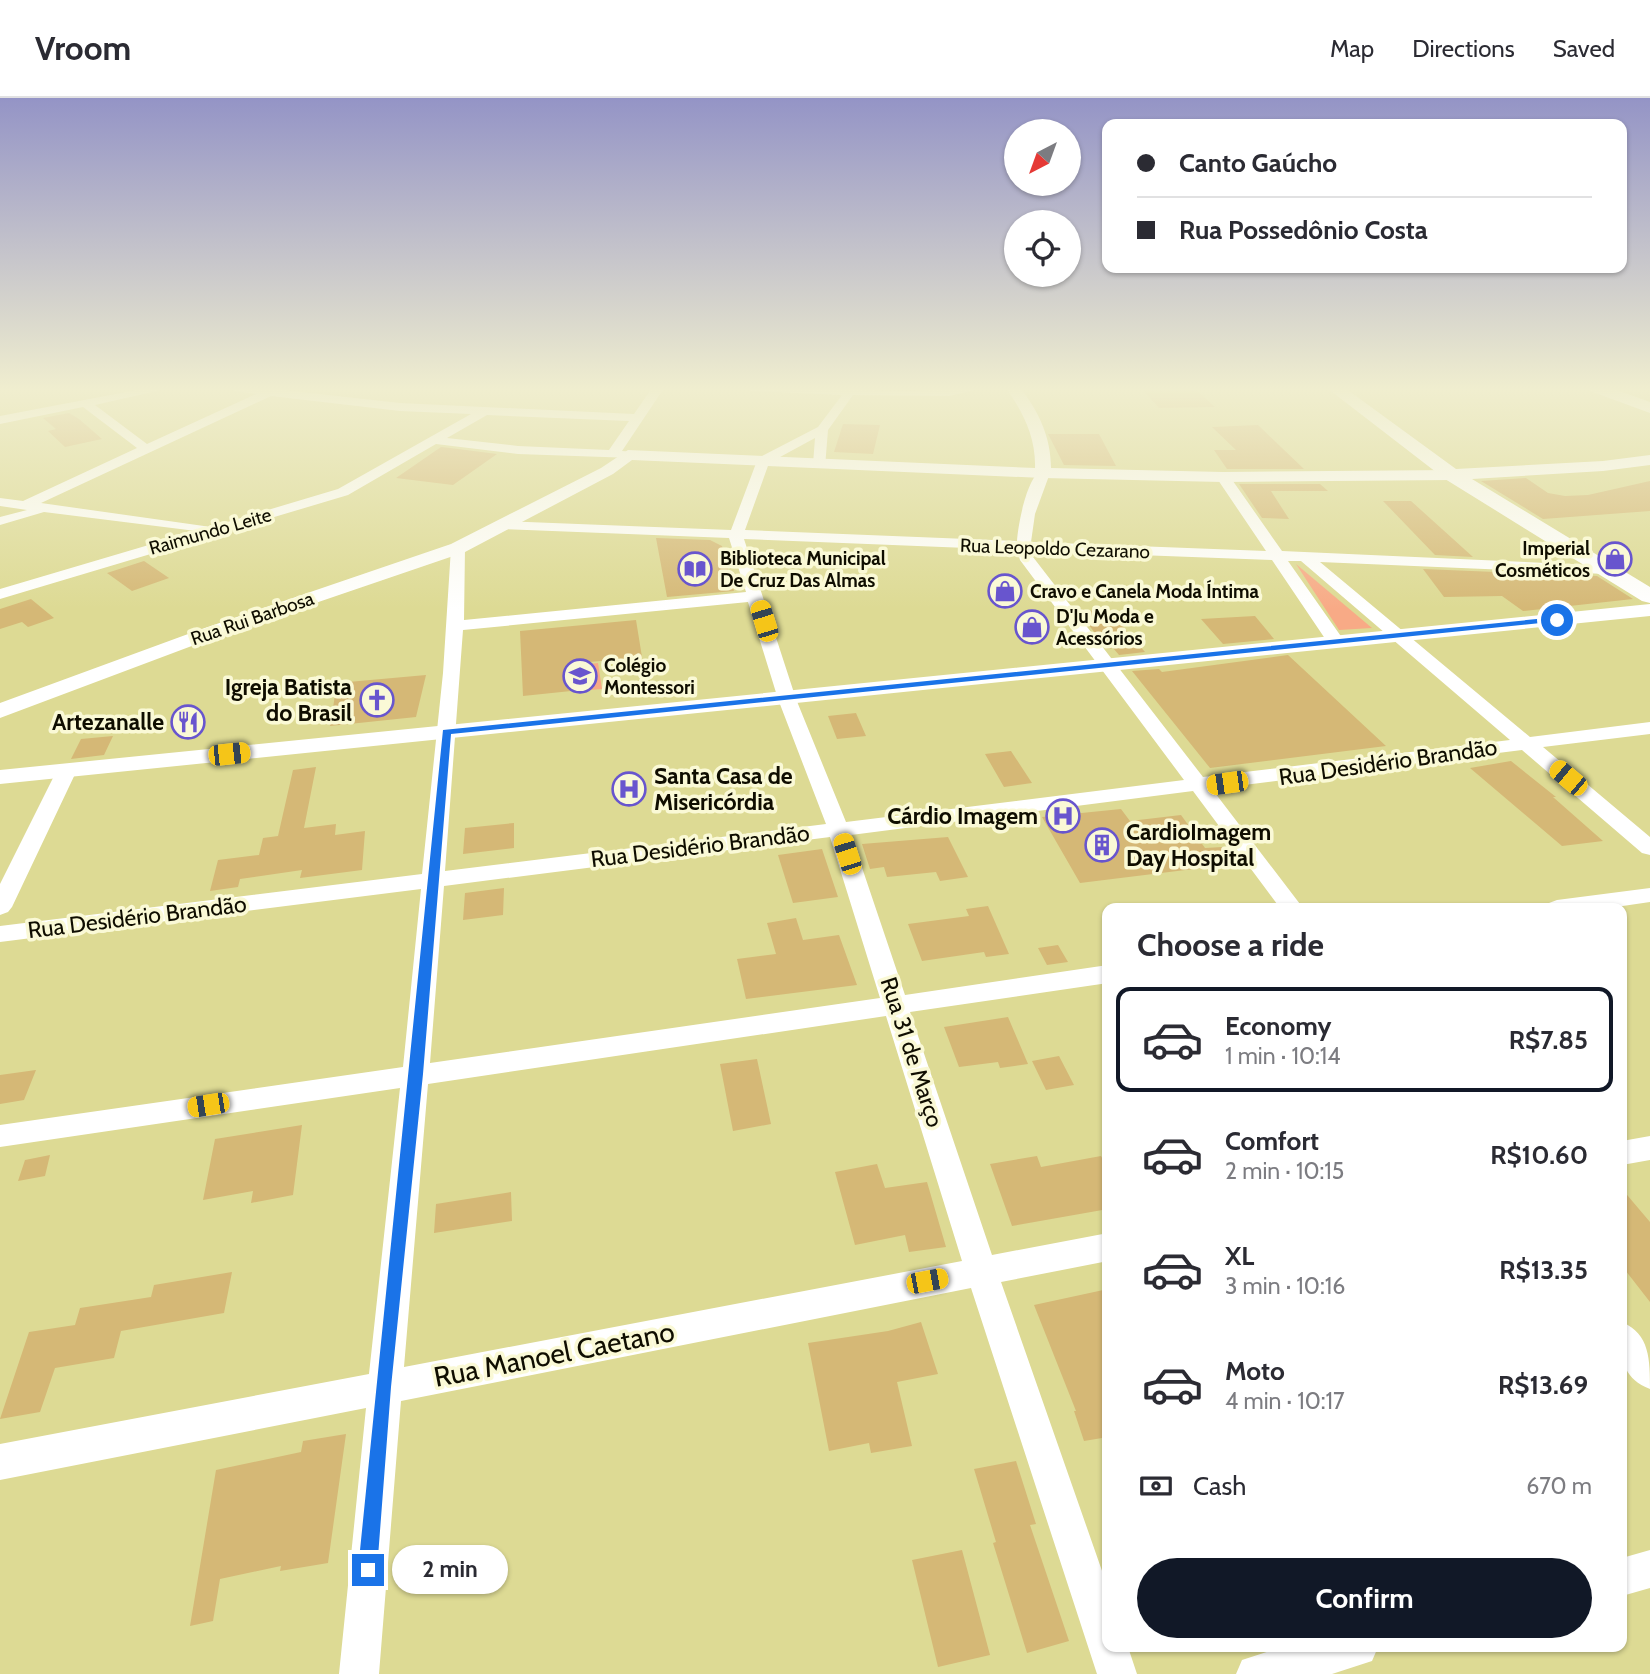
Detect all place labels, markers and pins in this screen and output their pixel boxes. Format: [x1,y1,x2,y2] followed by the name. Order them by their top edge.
[1495,537,1590,582] place label: Imperial Cosméticos
[1596,540,1634,578] shop icon: Imperial Cosméticos
[720,547,886,592] place label: Biblioteca Municipal De Cruz Das Almas
[676,550,714,588] library icon: Biblioteca Municipal De Cruz Das Almas
[986,572,1024,610] shop icon: Cravo e Canela Moda Íntima
[1030,579,1259,603] place label: Cravo e Canela Moda Íntima
[1056,605,1154,650] place label: D'Ju Moda e Acessórios
[1013,608,1051,646] shop icon: D'Ju Moda e Acessórios
[604,654,695,699] place label: Colégio Montessori
[561,657,599,695] school or university icon: Colégio Montessori
[225,673,353,727] place label: Igreja Batista do Brasil
[358,681,396,719] church icon: Igreja Batista do Brasil
[169,703,207,741] restaurant icon: Artezanalle
[52,708,164,736] place label: Artezanalle
[654,762,793,816] place label: Santa Casa de Misericórdia
[610,770,648,808] hospital icon: Santa Casa de Misericórdia
[1044,797,1082,835] hospital icon: Cárdio Imagem
[887,802,1038,830] place label: Cárdio Imagem
[1126,818,1271,872] place label: CardioImagem Day Hospital
[1083,826,1121,864] building icon: CardioImagem Day Hospital

